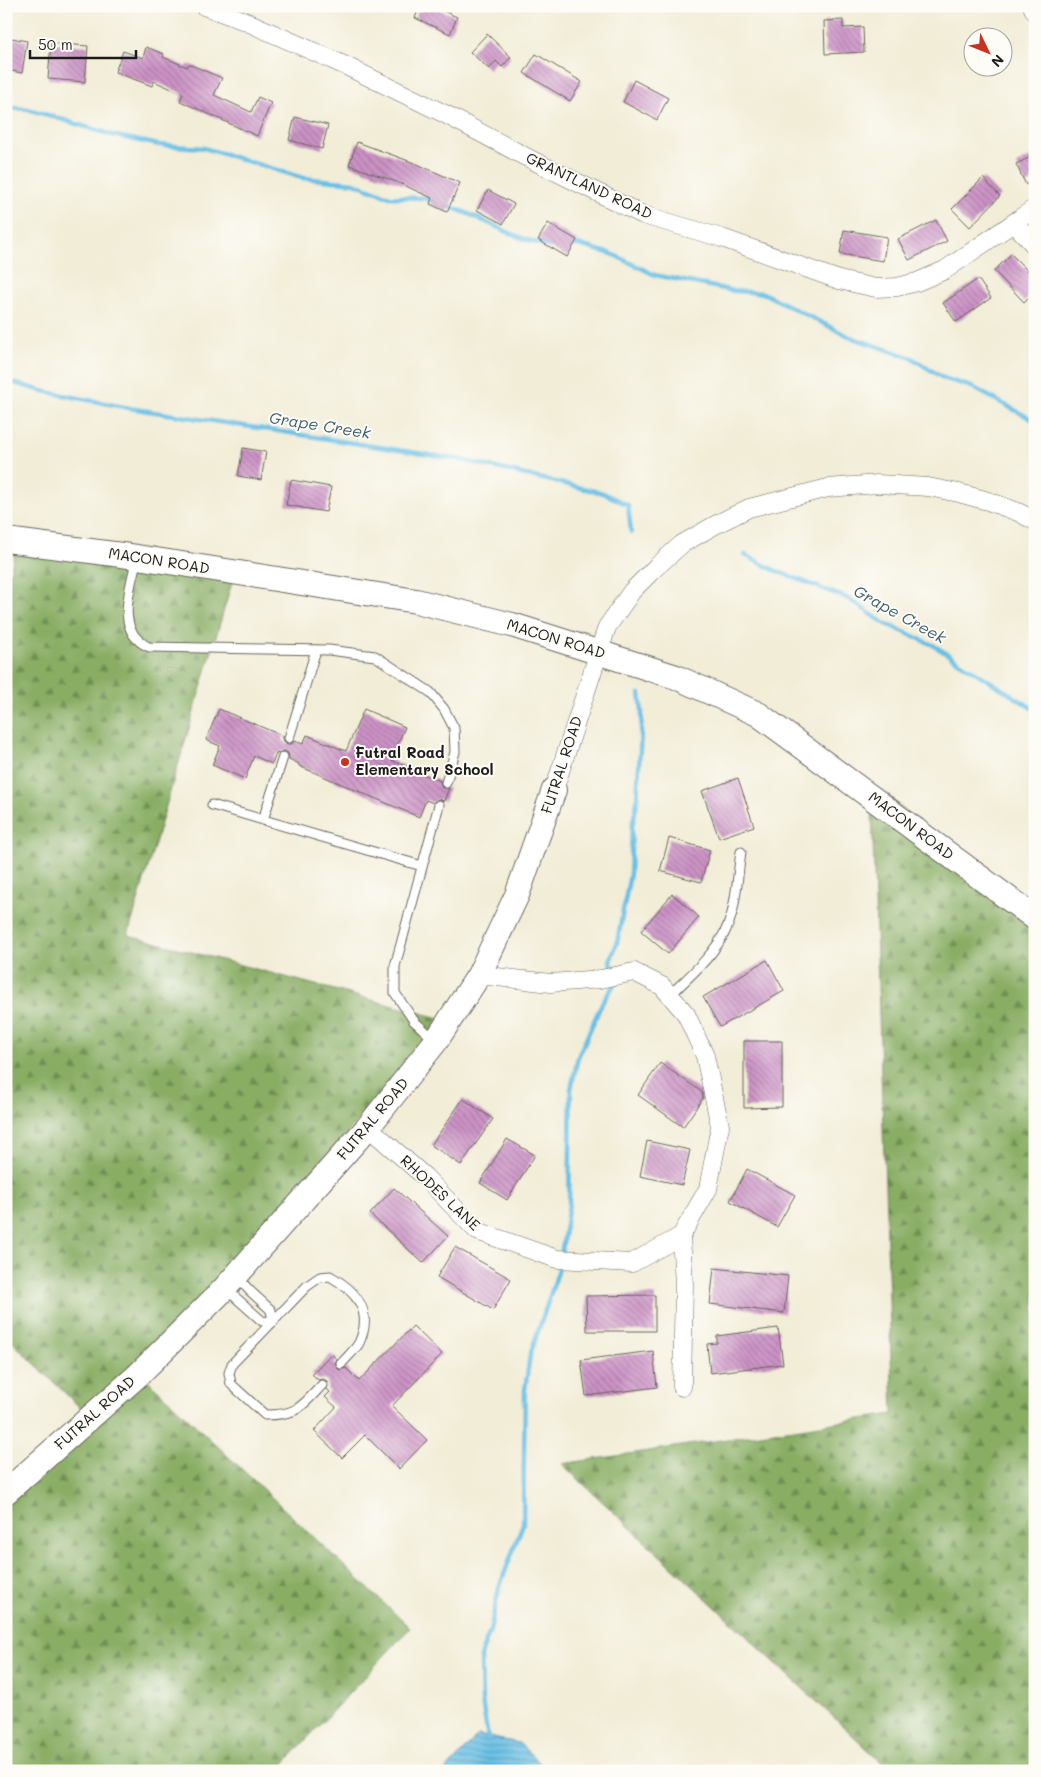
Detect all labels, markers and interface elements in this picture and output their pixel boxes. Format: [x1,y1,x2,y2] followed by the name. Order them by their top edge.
[30,28,136,60] scale bar
[964,28,1014,78] north arrow
[38,34,73,54] text: 50 m
[987,51,1008,72] text: N
[523,147,656,223] street label: GRANTLAND ROAD
[268,406,373,443] water label: Grape Creek
[107,542,211,578] street label: MACON ROAD
[850,580,951,648] water label: Grape Creek
[505,614,608,663] street label: MACON ROAD
[536,713,586,816] street label: FUTRAL ROAD
[355,742,494,779] place label: Futral Road Elementary School
[339,756,351,768] marker: Futral Road Elementary School
[865,786,958,864] street label: MACON ROAD
[332,1073,413,1164] street label: FUTRAL ROAD
[396,1150,485,1235] street label: RHODES LANE
[50,1371,139,1454] street label: FUTRAL ROAD

